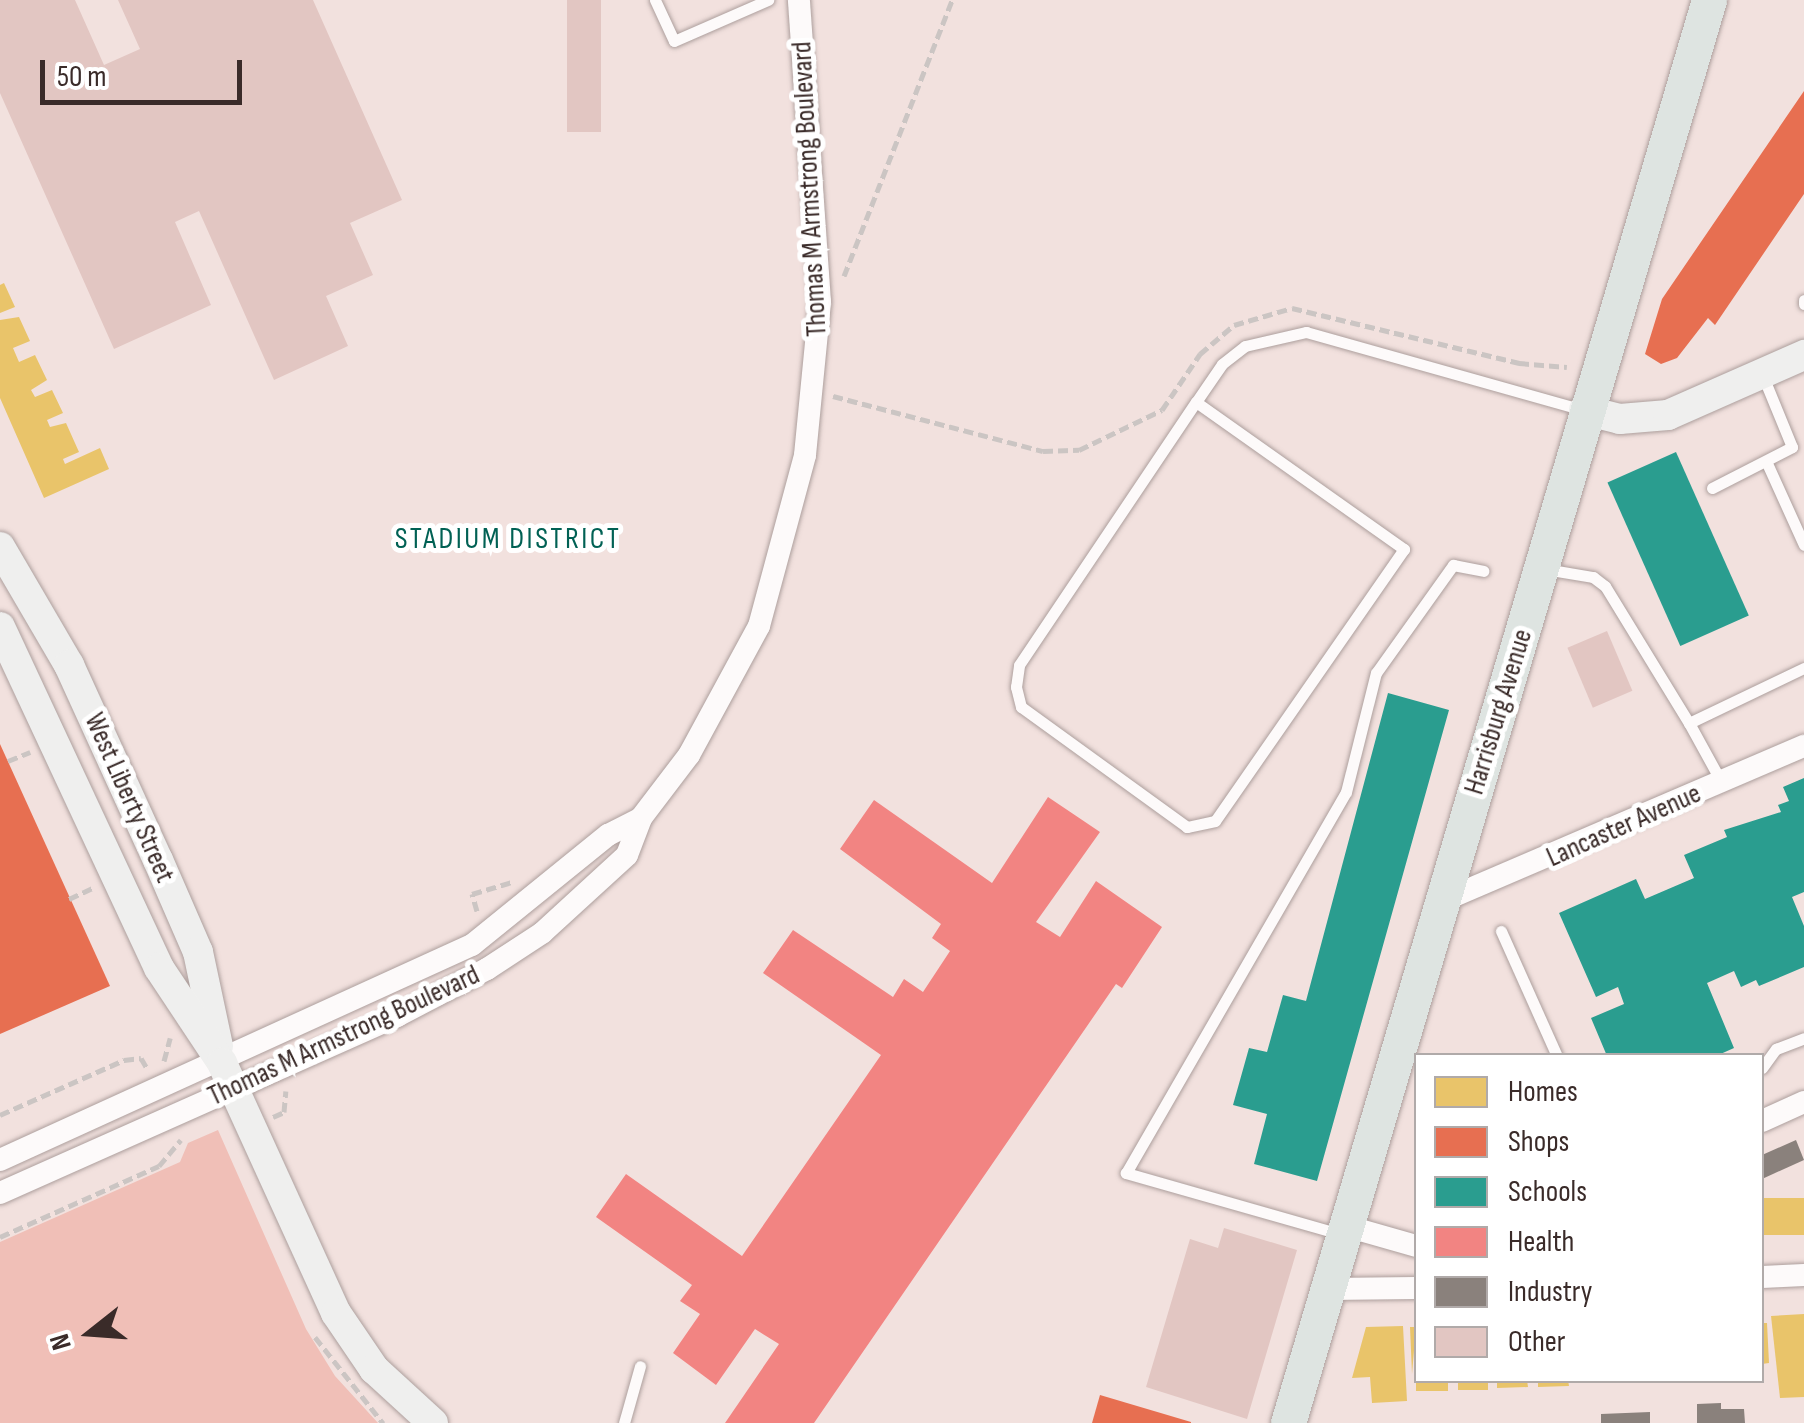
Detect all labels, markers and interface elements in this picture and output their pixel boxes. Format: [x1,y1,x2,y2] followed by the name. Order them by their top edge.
[45,40,248,102] scale bar
[785,41,835,337] street label: Thomas M Armstrong Boulevard
[57,59,106,95] text: 50 m
[395,521,621,557] district label: STADIUM DISTRICT
[1458,625,1540,799] street label: Harrisburg Avenue
[77,708,181,888] street label: West Liberty Street
[1542,777,1706,875] street label: Lancaster Avenue
[203,958,485,1114] street label: Thomas M Armstrong Boulevard
[1414,1053,1764,1383] legend
[1508,1074,1578,1110] text: Homes
[1508,1124,1569,1160] text: Shops
[1508,1174,1587,1210] text: Schools
[1508,1224,1574,1260] text: Health
[1508,1274,1592,1310] text: Industry
[40,1283,140,1383] north arrow
[1508,1324,1565,1360] text: Other
[43,1330,79,1354] text: N

